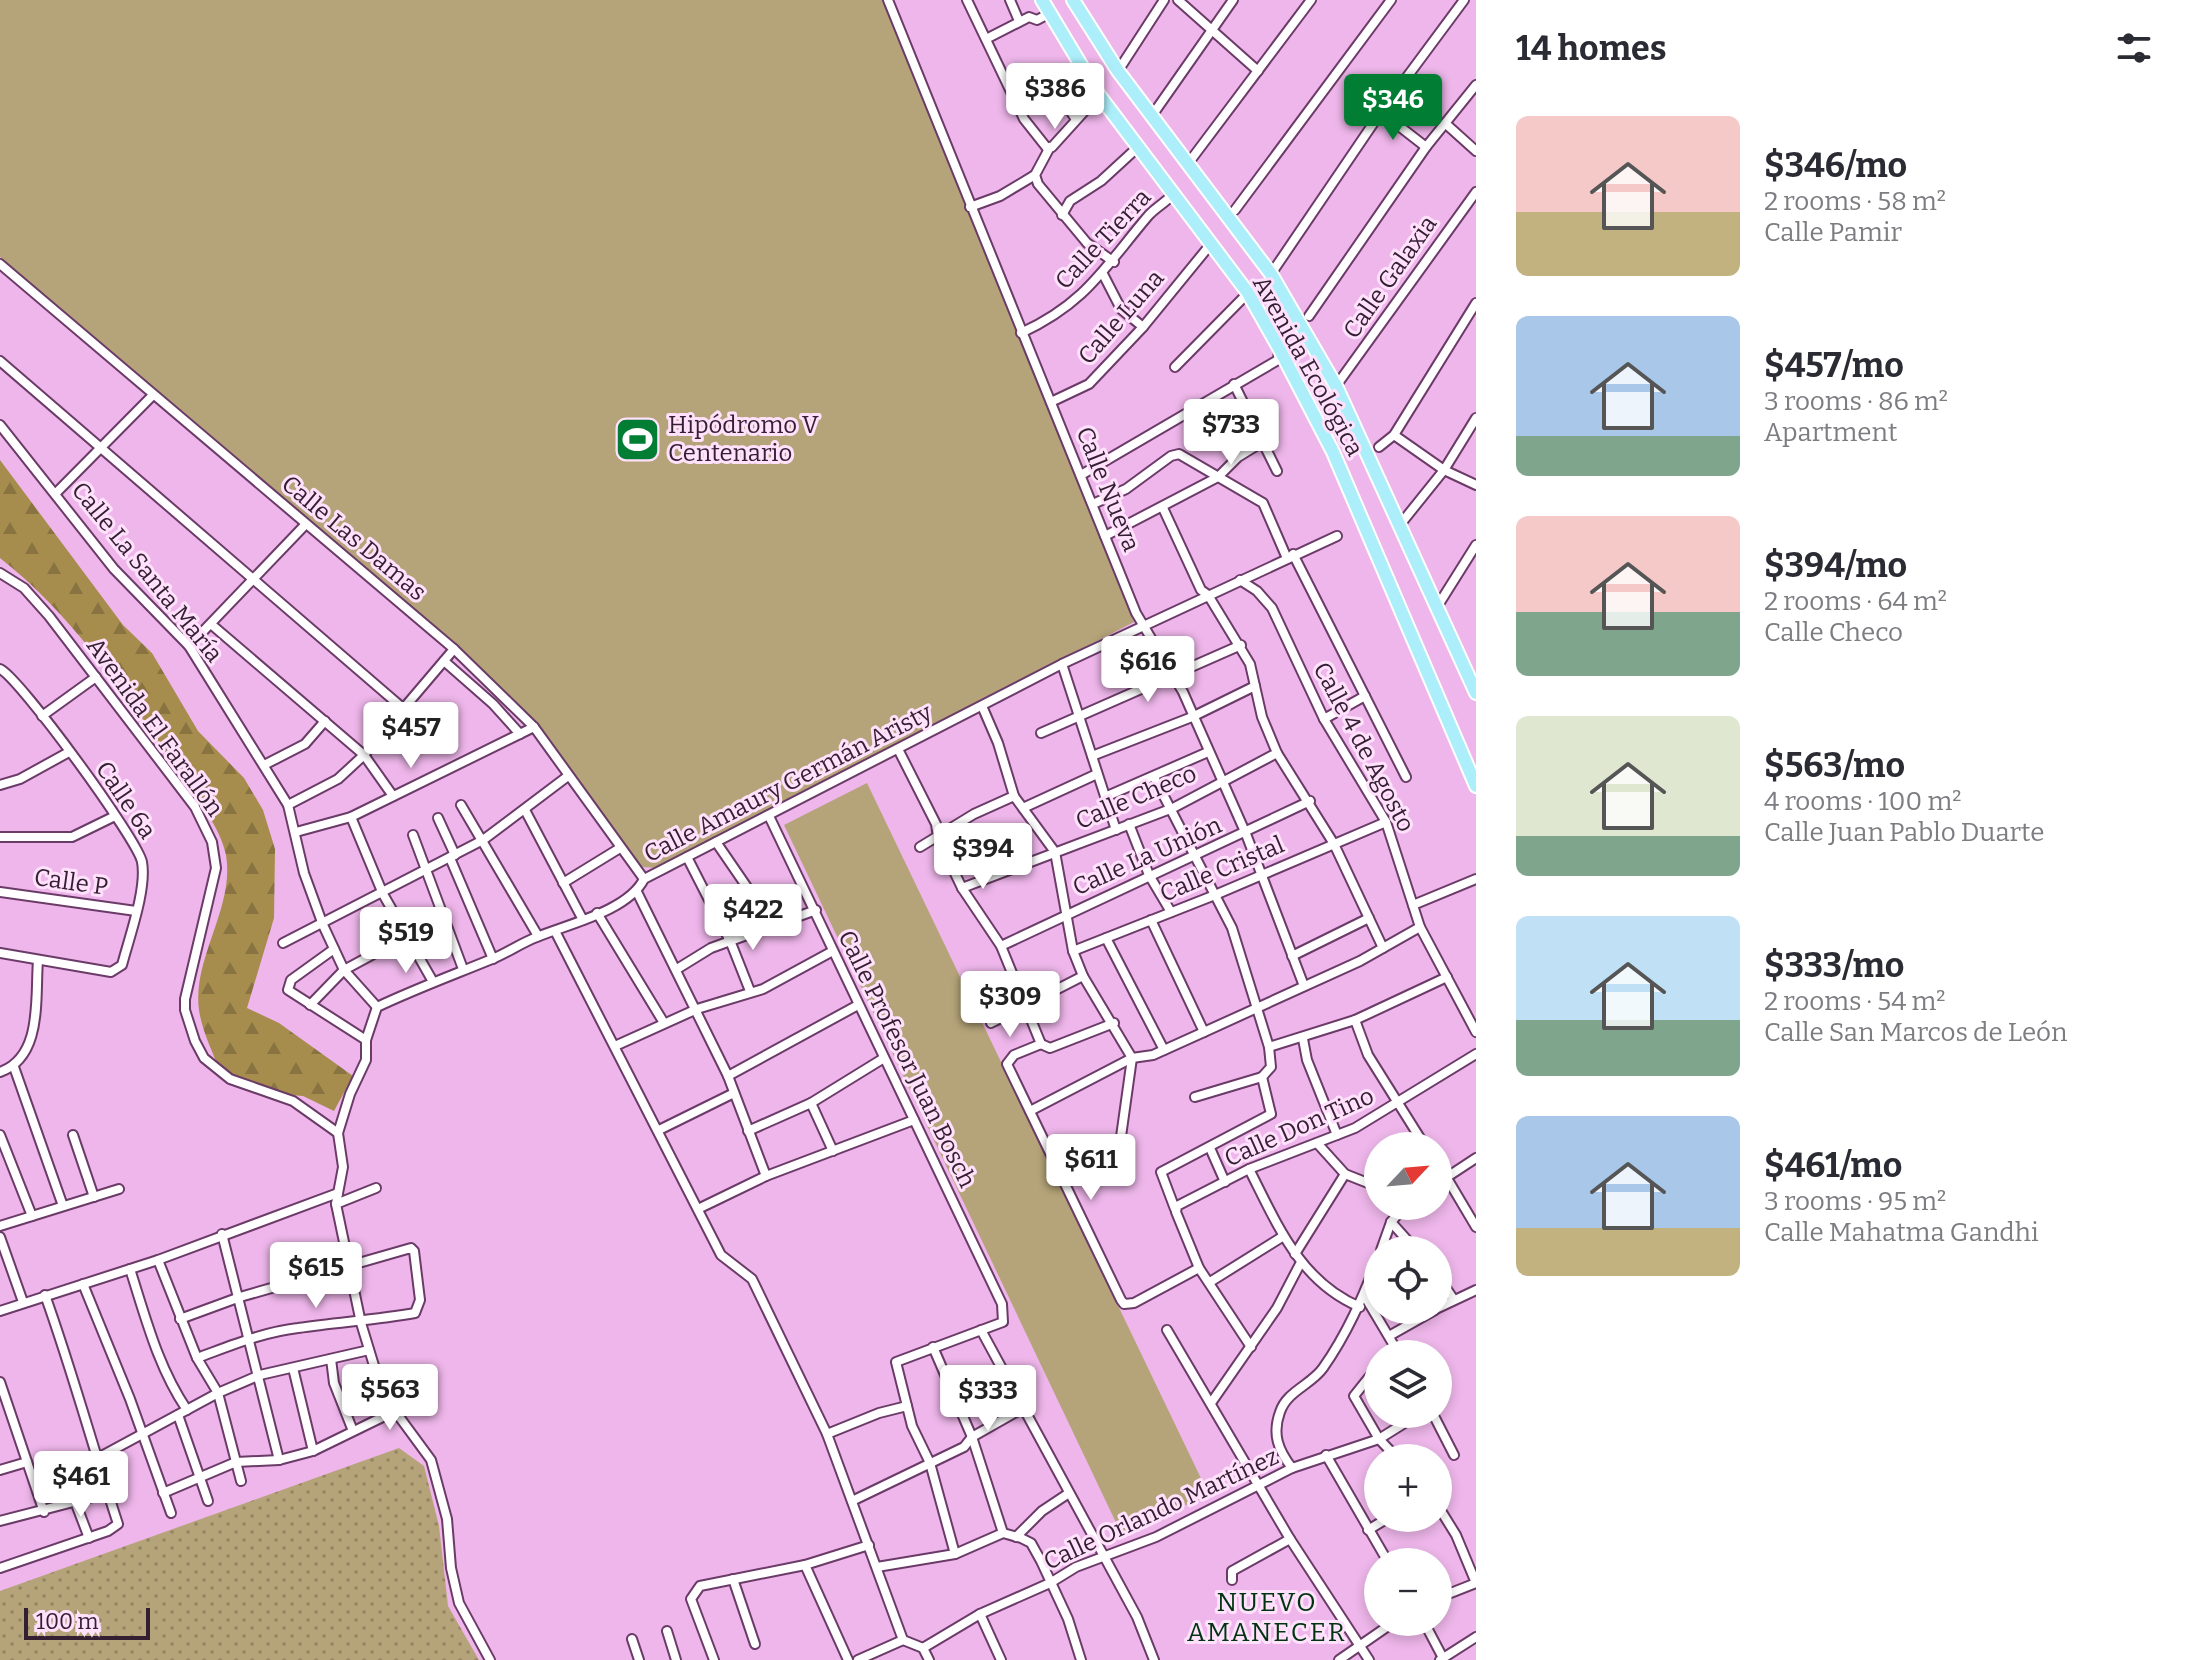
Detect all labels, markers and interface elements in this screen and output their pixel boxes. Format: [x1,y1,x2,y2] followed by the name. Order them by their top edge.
[2112,26,2156,70] icon: filters
[1516,28,1667,69] text: 14 homes
[1008,63,1102,131] pin: $386
[1024,73,1086,104] text: $386
[1346,74,1440,142] pin: $346
[1362,84,1424,115] text: $346
[1764,145,1907,186] text: $346/mo
[1580,148,1676,244] icon: home
[1049,183,1157,295] street label: Calle Tierra
[1764,186,1946,217] text: 2 rooms · 58 m²
[1338,210,1442,344] street label: Calle Galaxia
[1764,217,1902,248] text: Calle Pamir
[1072,264,1170,370] street label: Calle Luna
[1247,271,1369,461] street label: Avenida Ecológica
[1764,345,1904,386] text: $457/mo
[1580,348,1676,444] icon: home
[1764,386,1948,417] text: 3 rooms · 86 m²
[1184,399,1278,467] pin: $733
[1202,409,1260,440] text: $733
[668,411,819,467] place label: Hipódromo V Centenario
[613,415,661,463] sports icon: Hipódromo V Centenario
[1764,417,1897,448] text: Apartment
[1070,423,1146,555] street label: Calle Nueva
[276,470,432,606] street label: Calle Las Damas
[66,476,228,668] street label: Calle La Santa María
[1764,545,1907,586] text: $394/mo
[1580,548,1676,644] icon: home
[1764,586,1947,617] text: 2 rooms · 64 m²
[1764,617,1903,648] text: Calle Checo
[81,632,229,822] street label: Avenida El Farallón
[1101,636,1195,704] pin: $616
[1119,646,1177,677] text: $616
[1308,658,1420,836] street label: Calle 4 de Agosto
[639,698,937,868] street label: Calle Amaury Germán Aristy
[364,702,458,770] pin: $457
[381,712,441,743] text: $457
[1764,745,1905,786] text: $563/mo
[1580,748,1676,844] icon: home
[90,756,162,844] street label: Calle 6a
[1071,759,1201,835] street label: Calle Checo
[1764,786,1961,817] text: 4 rooms · 100 m²
[1068,811,1226,901] street label: Calle La Unión
[1764,817,2044,848] text: Calle Juan Pablo Duarte
[936,823,1030,891] pin: $394
[1156,830,1288,908] street label: Calle Cristal
[952,833,1014,864] text: $394
[32,863,110,901] street label: Calle P
[706,884,800,952] pin: $422
[723,894,783,925] text: $422
[359,907,453,975] pin: $519
[378,917,434,948] text: $519
[832,926,982,1192] street label: Calle Profesor Juan Bosch
[1764,945,1904,986] text: $333/mo
[1580,948,1676,1044] icon: home
[963,971,1057,1039] pin: $309
[979,981,1041,1012] text: $309
[1764,986,1946,1017] text: 2 rooms · 54 m²
[1764,1017,2068,1048] text: Calle San Marcos de León
[1220,1082,1378,1172] street label: Calle Don Tino
[1364,1132,1452,1220] north arrow
[1364,1132,1452,1636] map controls
[1044,1134,1138,1202] pin: $611
[1064,1144,1118,1175] text: $611
[1764,1145,1902,1186] text: $461/mo
[1580,1148,1676,1244] icon: home
[1764,1186,1946,1217] text: 3 rooms · 95 m²
[1764,1217,2039,1248] text: Calle Mahatma Gandhi
[1364,1236,1452,1324] button: locate
[269,1242,363,1310] pin: $615
[288,1252,344,1283] text: $615
[1364,1340,1452,1428] button: layers
[343,1364,437,1432] pin: $563
[941,1365,1035,1433] pin: $333
[360,1374,420,1405] text: $563
[958,1375,1018,1406] text: $333
[1039,1442,1283,1576] street label: Calle Orlando Martínez
[1364,1444,1452,1532] button: +
[34,1451,128,1519] pin: $461
[52,1461,110,1492] text: $461
[1364,1548,1452,1636] button: −
[1187,1587,1347,1648] district label: NUEVO AMANECER
[24,1604,150,1640] scale bar
[36,1608,99,1635] text: 100 m

